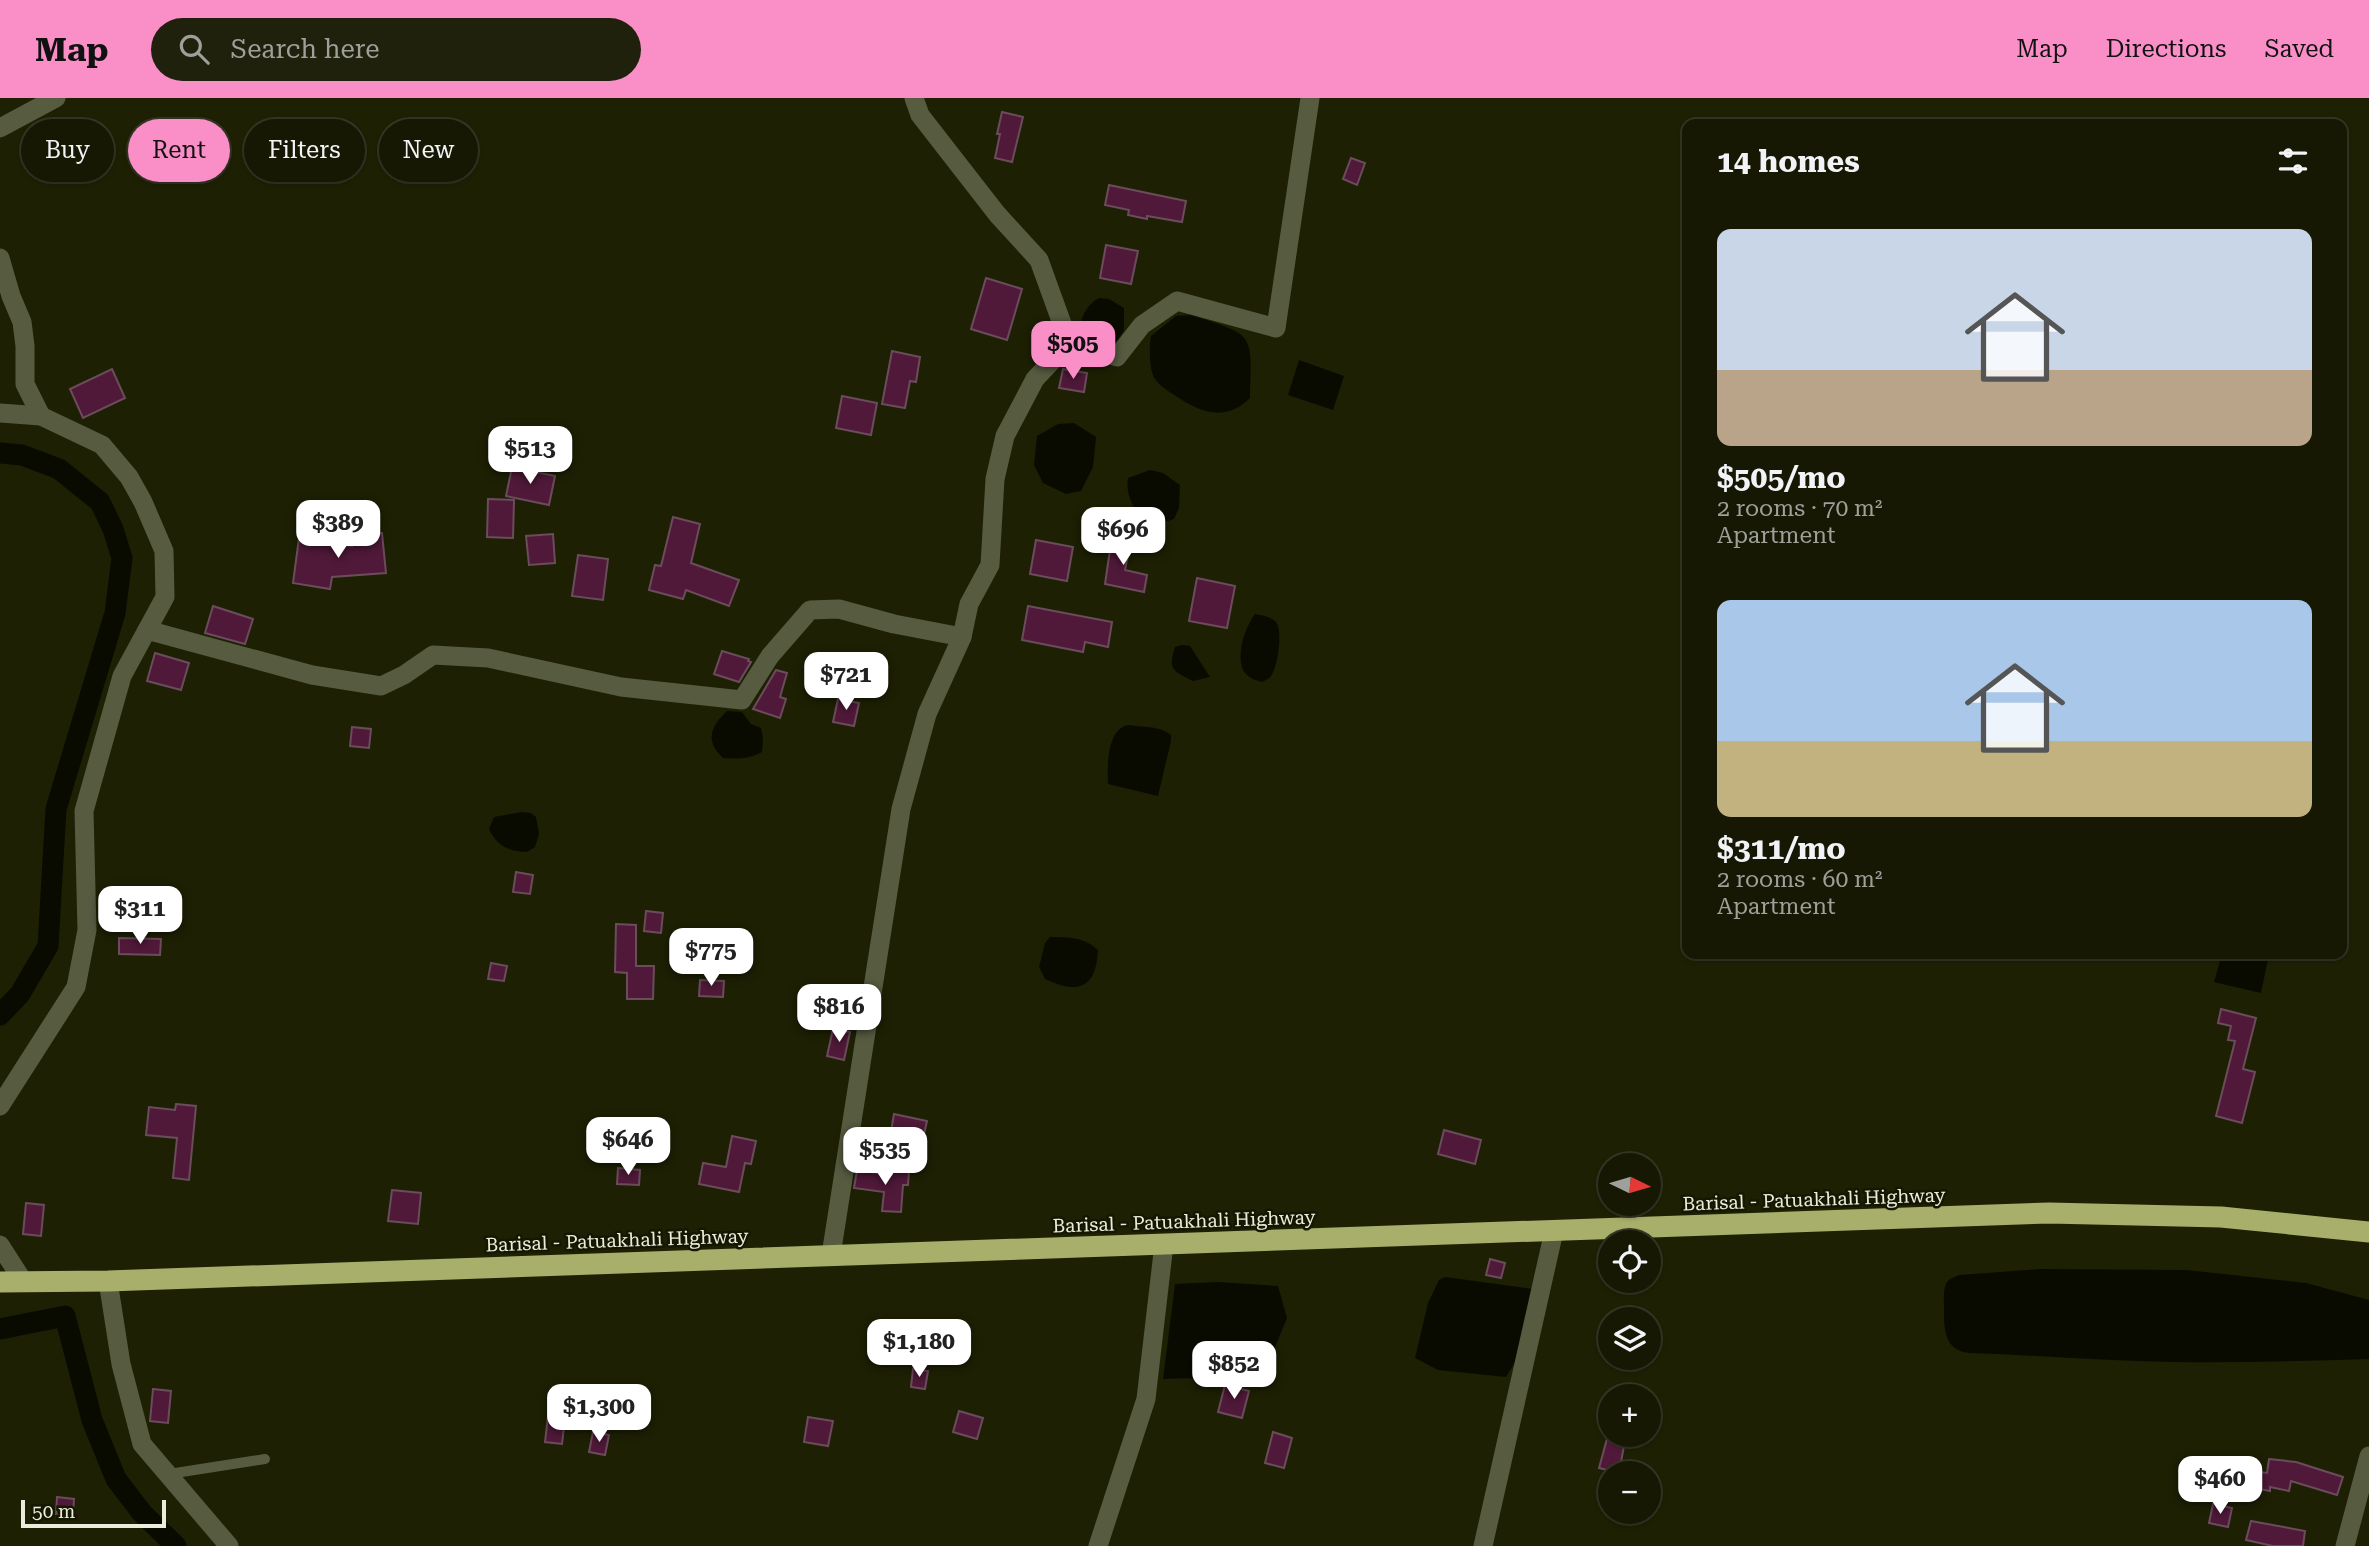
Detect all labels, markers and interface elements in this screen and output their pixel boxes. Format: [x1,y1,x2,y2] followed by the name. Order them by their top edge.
[151,18,641,81] search box
[35,30,109,69] text: Map
[175,30,213,68] icon: search
[231,34,380,64] text: Search here
[2016,35,2068,63] text: Map
[2106,35,2226,63] text: Directions
[2264,35,2334,63] text: Saved
[21,119,114,182] chip: Buy
[128,119,230,182] chip: Rent
[244,119,365,182] chip: Filters
[379,119,478,182] chip: New
[2274,142,2312,180] icon: filters
[1717,144,1860,179] text: 14 homes
[1952,274,2078,400] icon: home
[1032,322,1114,381] pin: $505
[1047,330,1099,357] text: $505
[489,426,571,486] pin: $513
[504,435,556,462] text: $513
[1717,460,1846,495] text: $505/mo
[1717,495,1883,522] text: 2 rooms · 70 m²
[297,500,379,560] pin: $389
[1082,508,1164,567] pin: $696
[312,509,364,536] text: $389
[1097,516,1149,543] text: $696
[1717,522,1836,549] text: Apartment
[1952,645,2078,771] icon: home
[805,652,887,712] pin: $721
[820,661,872,688] text: $721
[1717,831,1846,866] text: $311/mo
[1717,866,1883,893] text: 2 rooms · 60 m²
[99,886,181,946] pin: $311
[1717,893,1836,920] text: Apartment
[114,895,166,922] text: $311
[670,928,752,988] pin: $775
[685,937,737,964] text: $775
[798,984,880,1044] pin: $816
[813,993,865,1020] text: $816
[587,1118,669,1177] pin: $646
[602,1126,654,1153] text: $646
[844,1128,926,1187] pin: $535
[859,1136,911,1163] text: $535
[1598,1153,1661,1216] north arrow
[1598,1153,1661,1524] map controls
[1682,1183,1947,1216] street label: Barisal - Patuakhali Highway
[1052,1205,1317,1238] street label: Barisal - Patuakhali Highway
[485,1224,750,1257] street label: Barisal - Patuakhali Highway
[1598,1230,1661,1293] button: locate
[1598,1307,1661,1370] button: layers
[862,1320,976,1379] pin: $1,180
[883,1328,955,1355] text: $1,180
[1193,1342,1275,1401] pin: $852
[1208,1350,1260,1377] text: $852
[542,1384,656,1444] pin: $1,300
[1598,1384,1661,1447] button: +
[563,1393,635,1420] text: $1,300
[2179,1456,2261,1516] pin: $460
[1598,1461,1661,1524] button: −
[2194,1465,2246,1492] text: $460
[21,1497,166,1529] scale bar
[32,1500,75,1523] text: 50 m

